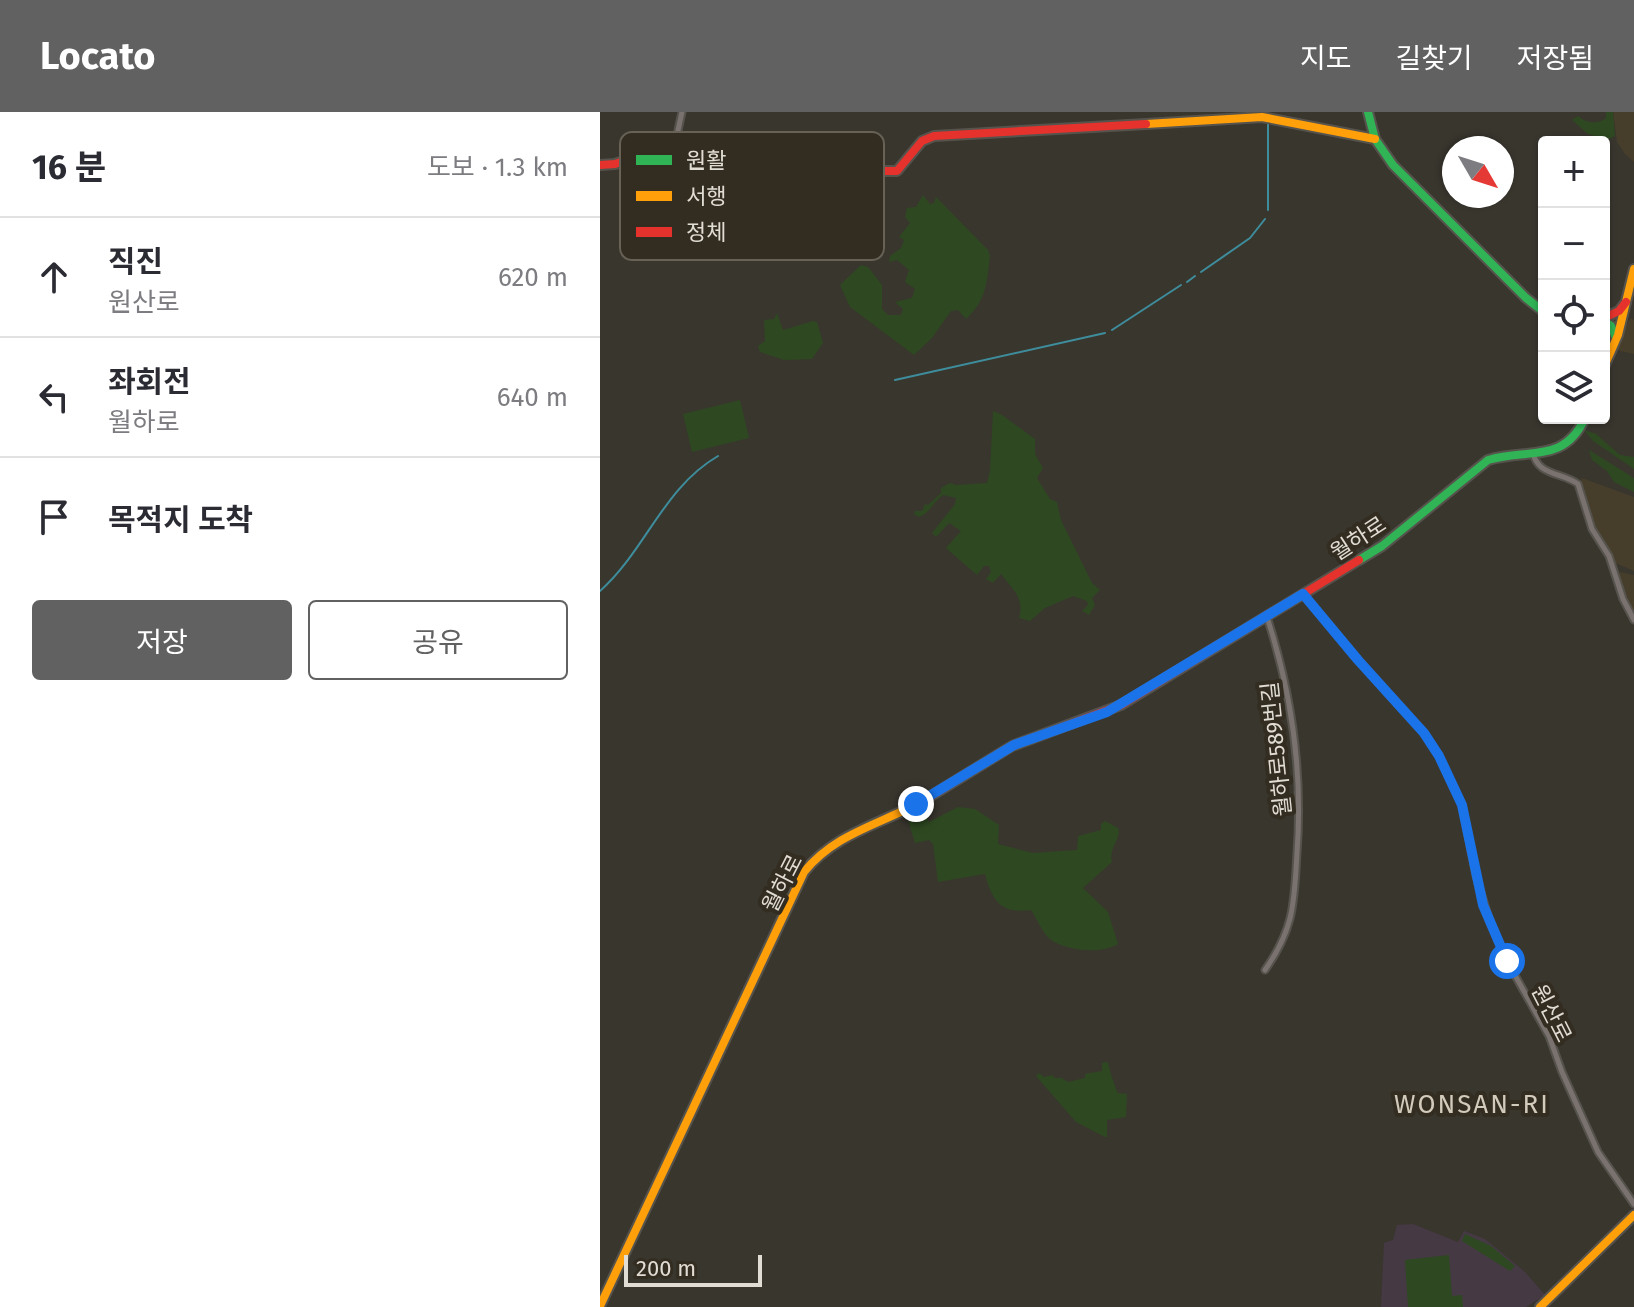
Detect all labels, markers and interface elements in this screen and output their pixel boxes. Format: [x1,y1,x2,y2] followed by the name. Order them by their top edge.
[40,33,156,79] text: Locato
[1300,42,1351,75] text: 지도
[1395,42,1473,75] text: 길찾기
[1517,42,1594,75] text: 저장됨
[620,132,884,260] legend
[1442,136,1514,208] north arrow
[1538,136,1610,424] map controls
[1538,136,1610,208] button: +
[32,147,106,188] text: 16 분
[686,147,726,174] text: 원활
[427,152,568,183] text: 도보 · 1.3 km
[686,183,726,210] text: 서행
[1538,208,1610,280] button: −
[686,219,726,246] text: 정체
[108,244,163,280] text: 직진
[32,255,76,299] icon: ahead
[498,262,568,293] text: 620 m
[1538,280,1610,352] button: locate
[108,287,180,318] text: 원산로
[1538,352,1610,424] button: layers
[108,364,191,400] text: 좌회전
[32,375,76,419] icon: left
[497,382,568,413] text: 640 m
[108,407,180,438] text: 월하로
[32,495,76,539] icon: arrive
[108,502,253,538] text: 목적지 도착
[1325,511,1391,566] street label: 월하로
[32,600,292,680] button: 저장
[308,600,568,680] button: 공유
[1256,680,1297,818] street label: 월하로589번길
[898,786,934,822] route end
[757,850,808,916] street label: 월하로
[1489,943,1525,979] route start
[1526,980,1577,1046] street label: 원산로
[1394,1089,1550,1120] district label: WONSAN-RI
[624,1251,762,1287] scale bar
[636,1255,696,1282] text: 200 m

